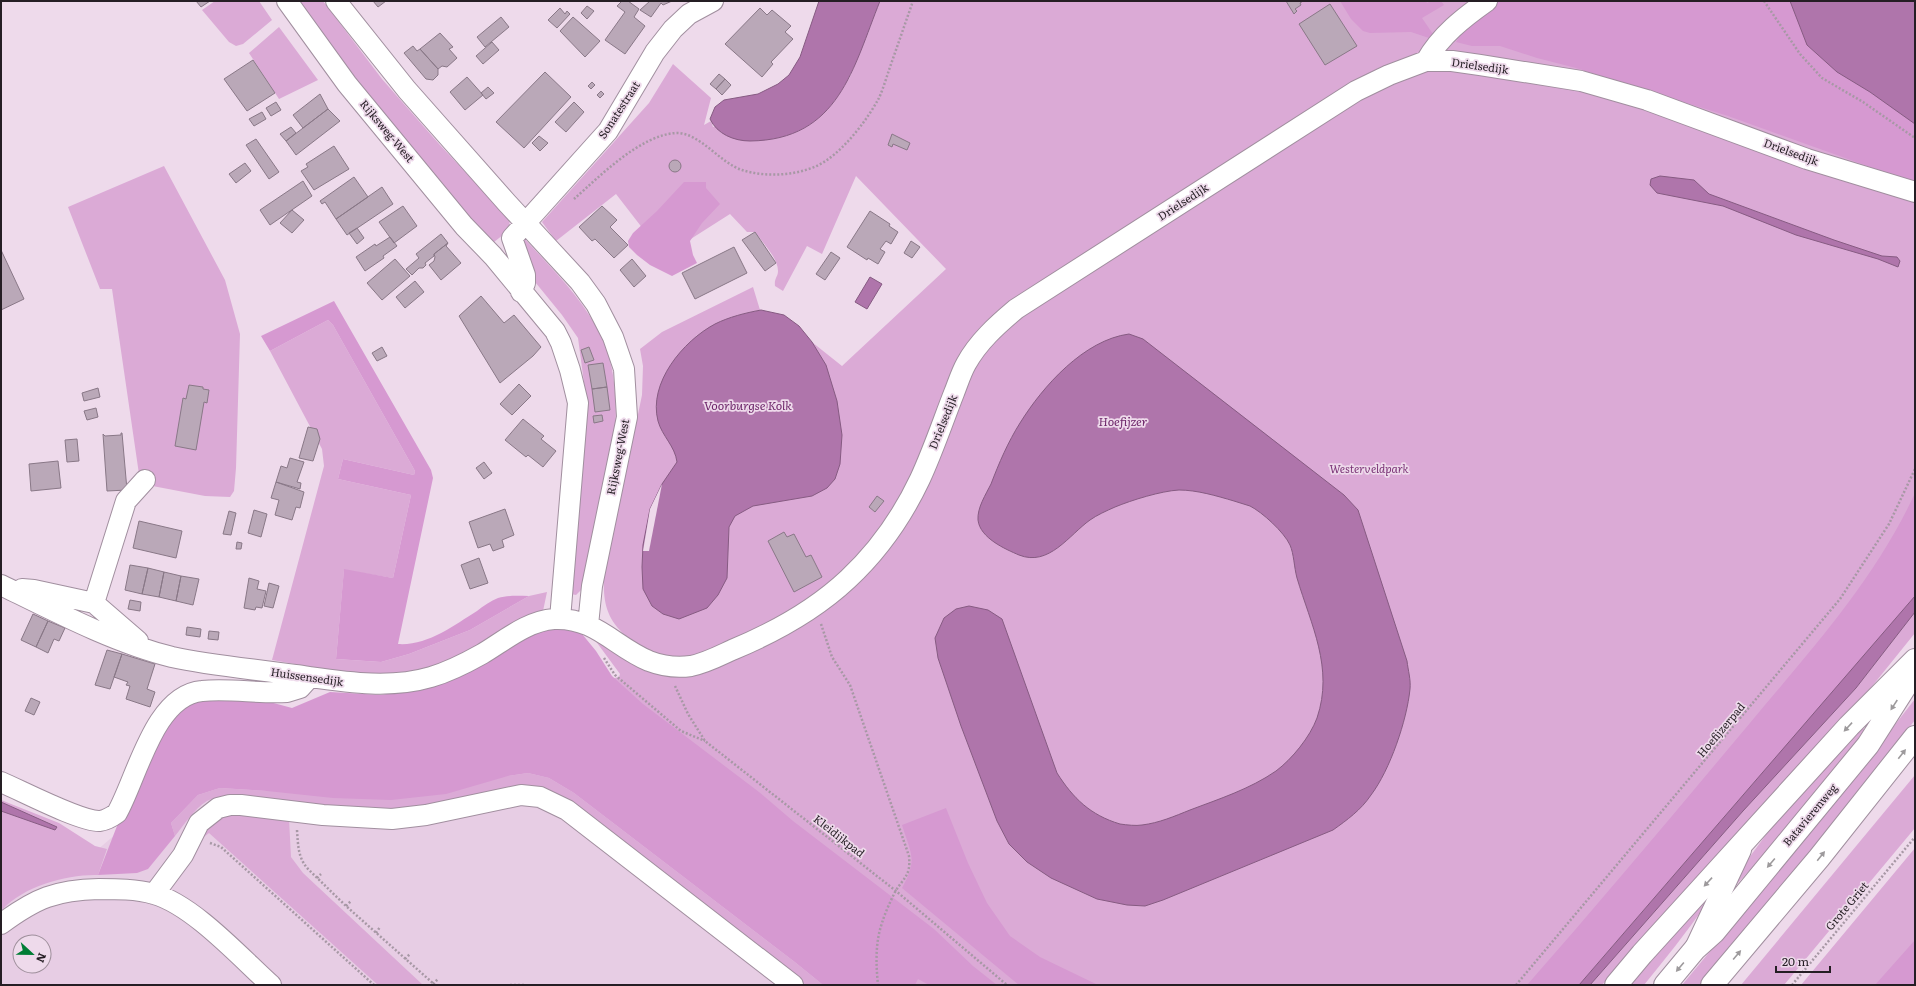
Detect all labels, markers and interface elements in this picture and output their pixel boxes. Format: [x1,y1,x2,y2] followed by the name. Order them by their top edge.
[1451,53,1510,77] street label: Drielsedijk
[593,77,643,141] street label: Sonatestraat
[357,96,419,165] street label: Rijksweg-West
[1762,134,1821,169] street label: Drielsedijk
[1154,179,1211,224] street label: Drielsedijk
[924,392,960,451] street label: Drielsedijk
[704,396,792,414] water label: Voorburgse Kolk
[1099,412,1148,430] water label: Hoefijzer
[602,417,632,496] street label: Rijksweg-West
[1330,460,1408,476] park label: Westerveldpark
[270,663,345,689] street label: Huissensedijk
[1693,698,1748,760] street label: Hoefijzerpad
[1890,700,1898,710] one-way arrow
[1843,722,1853,732] one-way arrow
[1897,748,1906,759] one-way arrow
[1778,779,1841,849] street label: Batavierenweg
[811,810,869,860] street label: Kleidijkpad
[1817,850,1825,861] one-way arrow
[1767,857,1775,868] one-way arrow
[1703,877,1713,887] one-way arrow
[1821,877,1872,933] street label: Grote Griet
[12,934,52,974] north arrow
[1776,948,1830,974] scale bar
[1733,950,1742,961] one-way arrow
[33,951,51,965] text: N
[1782,952,1809,970] text: 20 m
[1675,962,1684,972] one-way arrow

